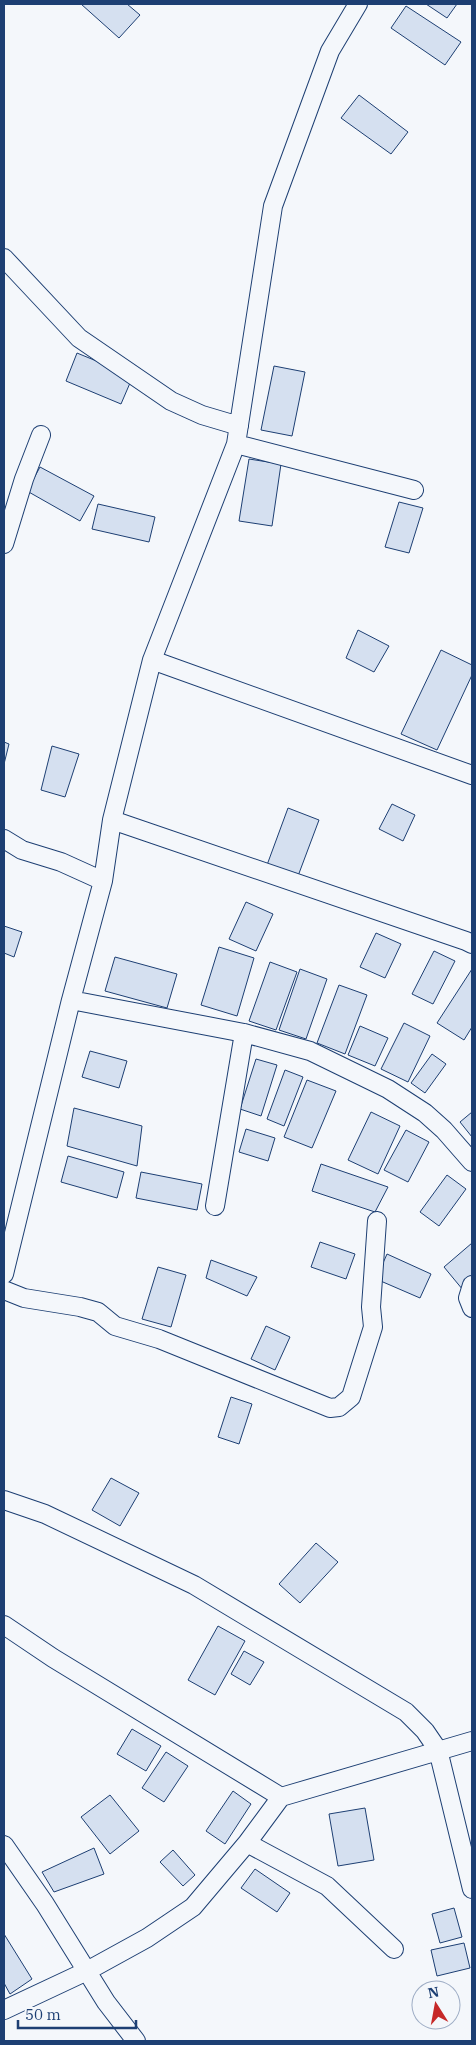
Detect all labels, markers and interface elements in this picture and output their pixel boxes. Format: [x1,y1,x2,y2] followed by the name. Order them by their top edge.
[411,1980,461,2030] north arrow
[426,1982,441,2002] text: N
[18,1998,135,2030] scale bar
[25,2005,61,2024] text: 50 m

